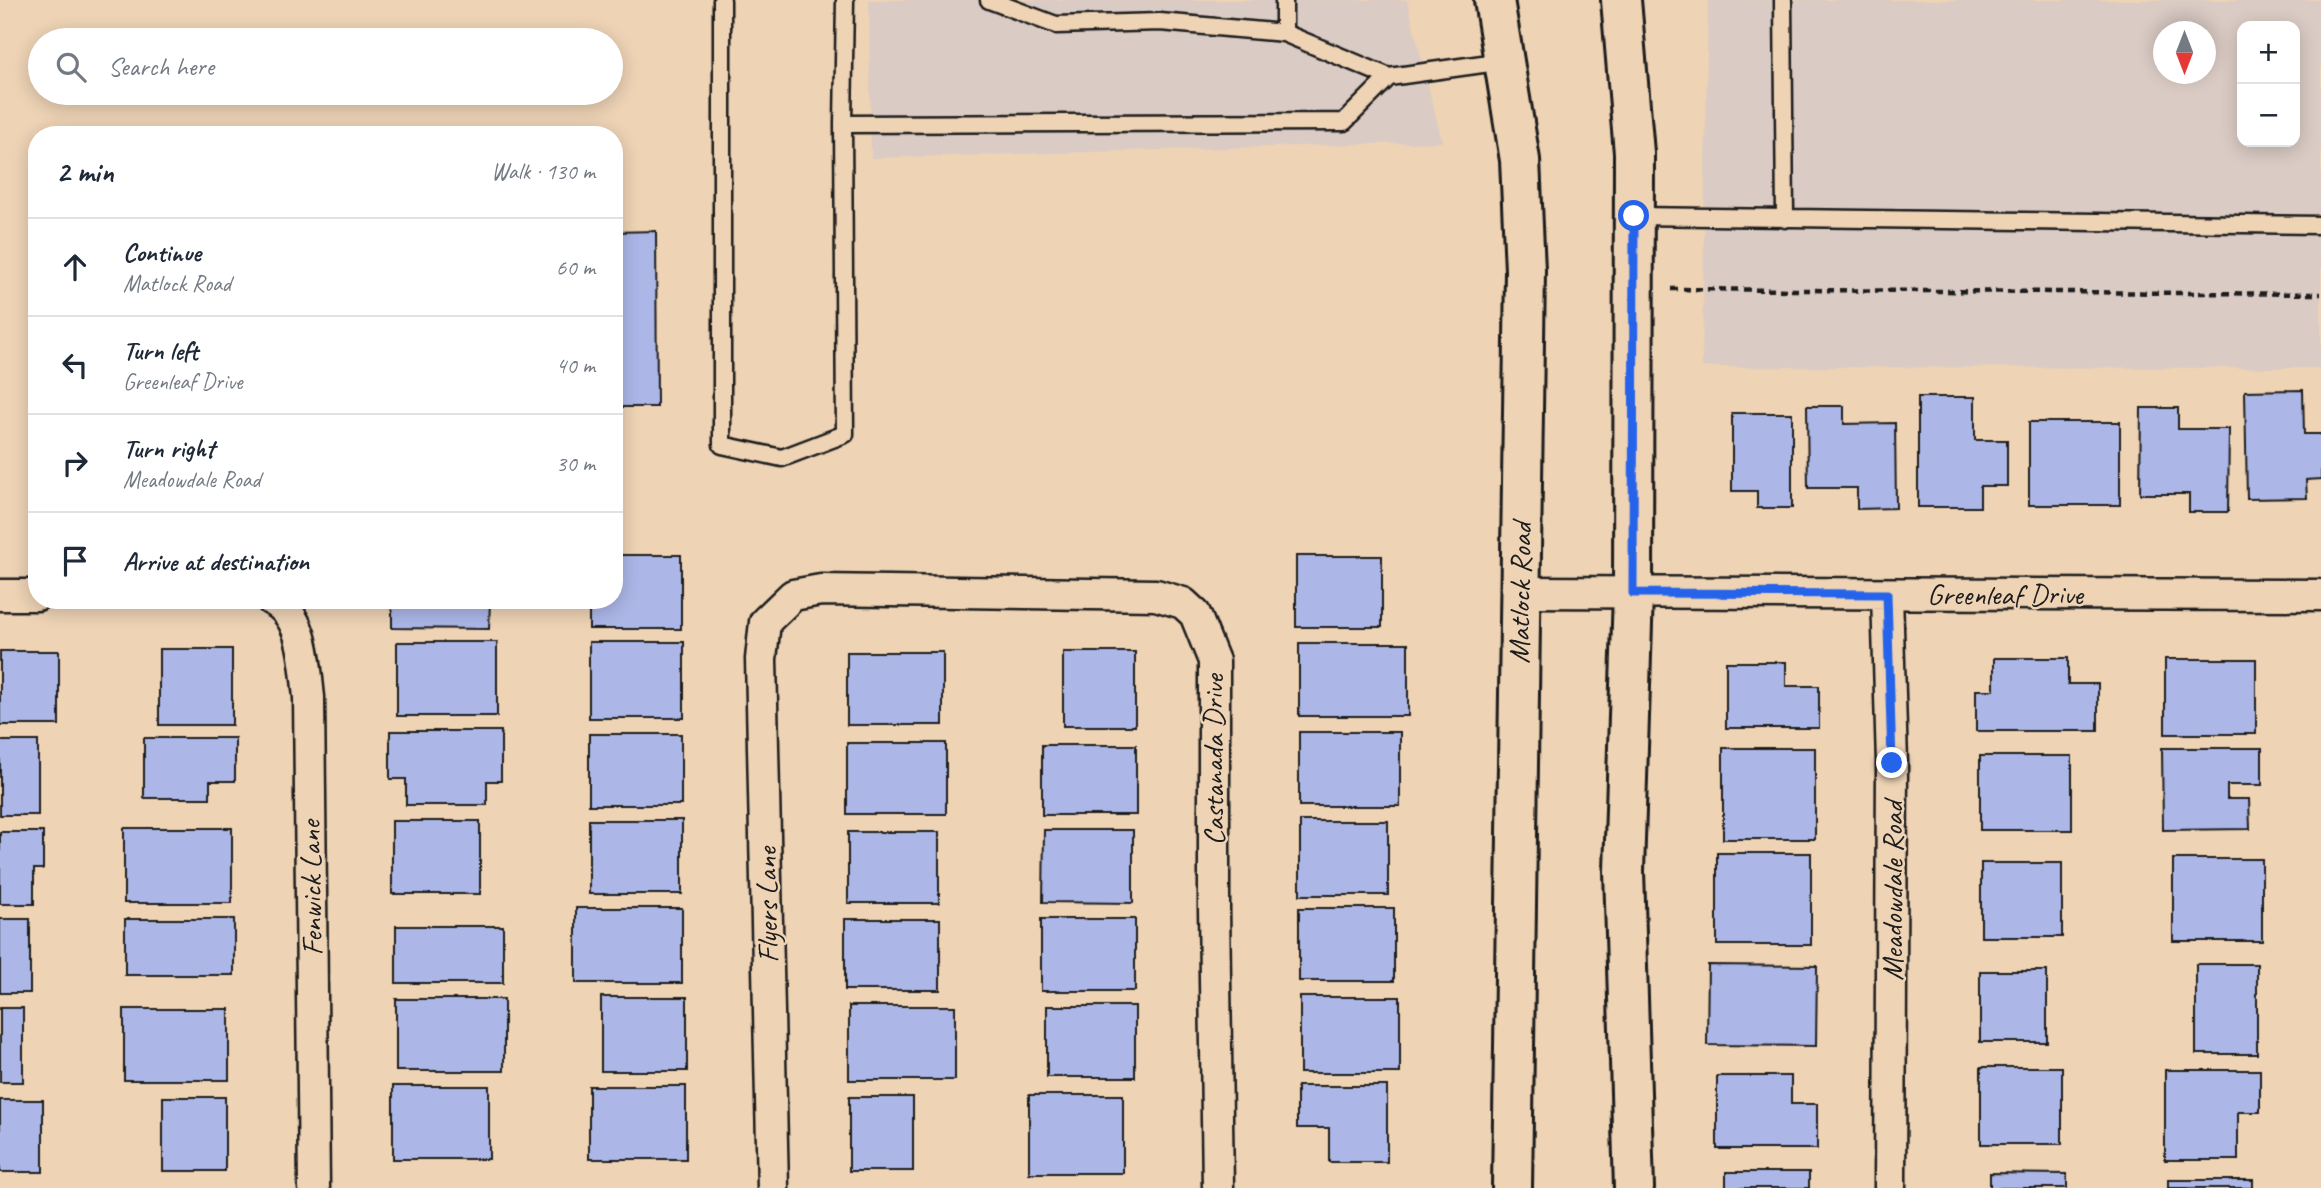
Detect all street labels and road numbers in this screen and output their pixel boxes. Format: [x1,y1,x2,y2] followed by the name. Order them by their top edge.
[1500,518,1540,664] street label: Matlock Road
[1927,575,2085,613] street label: Greenleaf Drive
[1194,672,1232,845] street label: Castanada Drive
[1873,797,1911,981] street label: Meadowdale Road
[291,818,331,956] street label: Fenwick Lane
[747,845,787,963] street label: Flyers Lane

